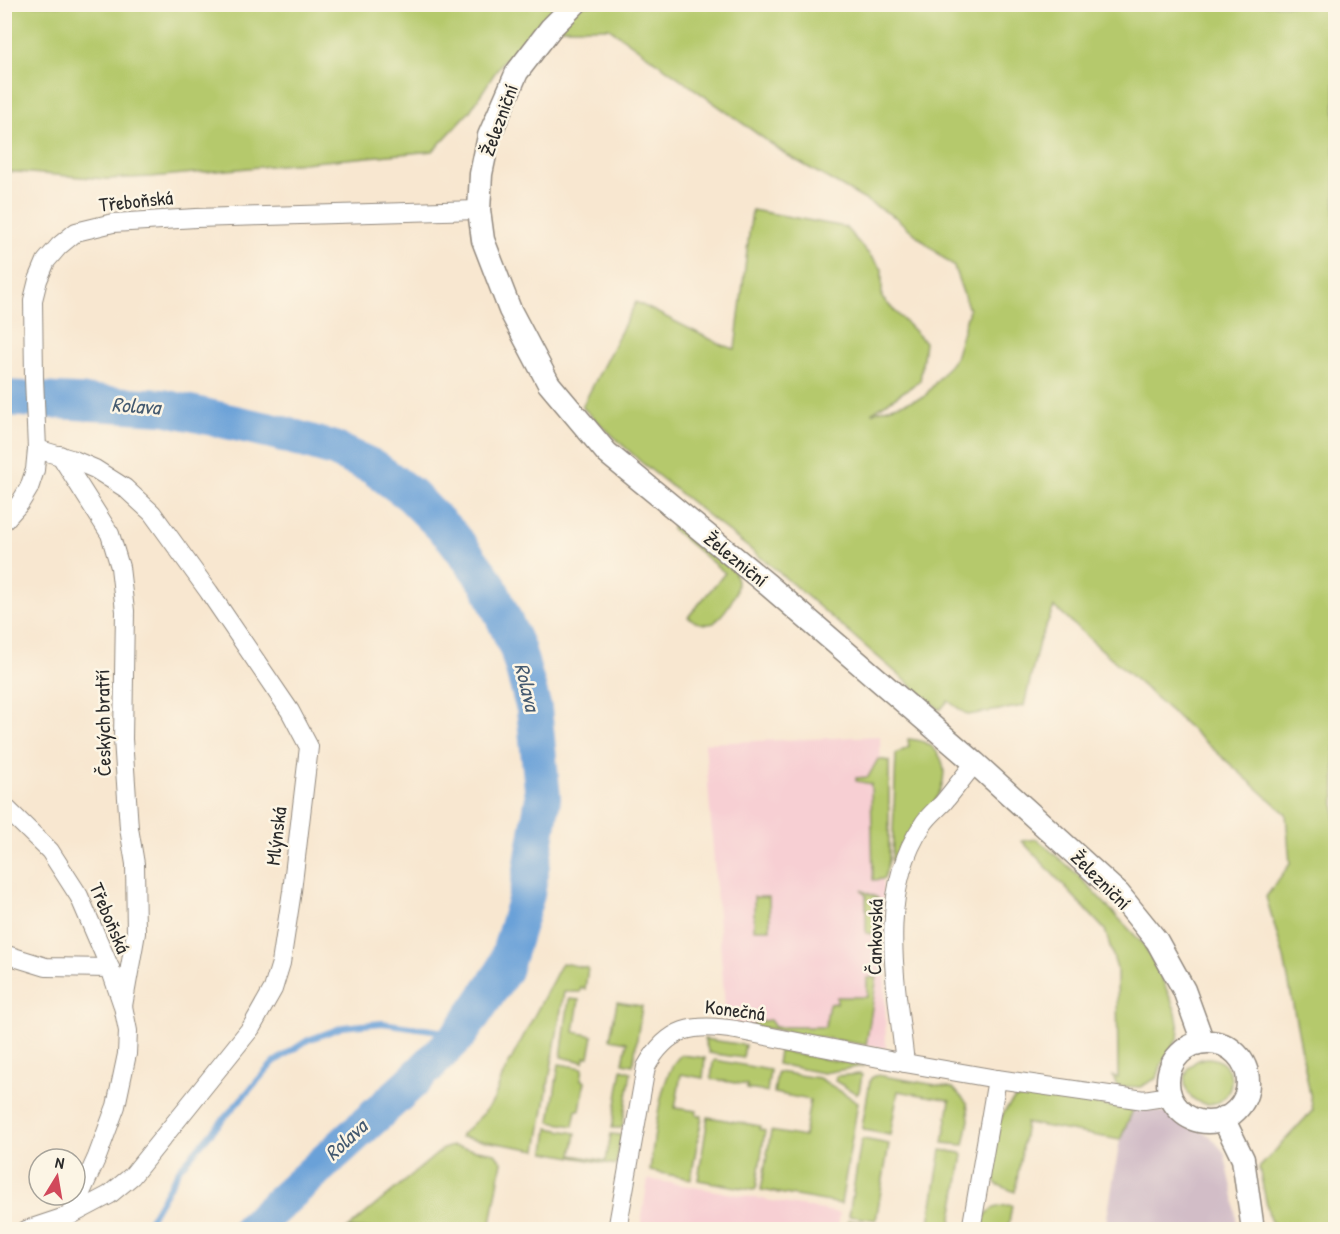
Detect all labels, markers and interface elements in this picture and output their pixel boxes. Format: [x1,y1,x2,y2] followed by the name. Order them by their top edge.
[473,80,524,160] street label: Železniční
[98,183,174,218] street label: Třeboňská
[111,389,164,422] water label: Rolava
[699,525,774,593] street label: Železniční
[508,660,548,717] water label: Rolava
[88,669,117,777] street label: Českých bratří
[259,805,292,867] street label: Mlýnská
[1065,844,1137,916] street label: Železniční
[84,878,137,957] street label: Třeboňská
[860,899,889,975] street label: Čankovská
[704,992,767,1027] street label: Konečná
[318,1111,375,1167] water label: Rolava
[27,1147,87,1207] north arrow
[54,1151,67,1174] text: N

